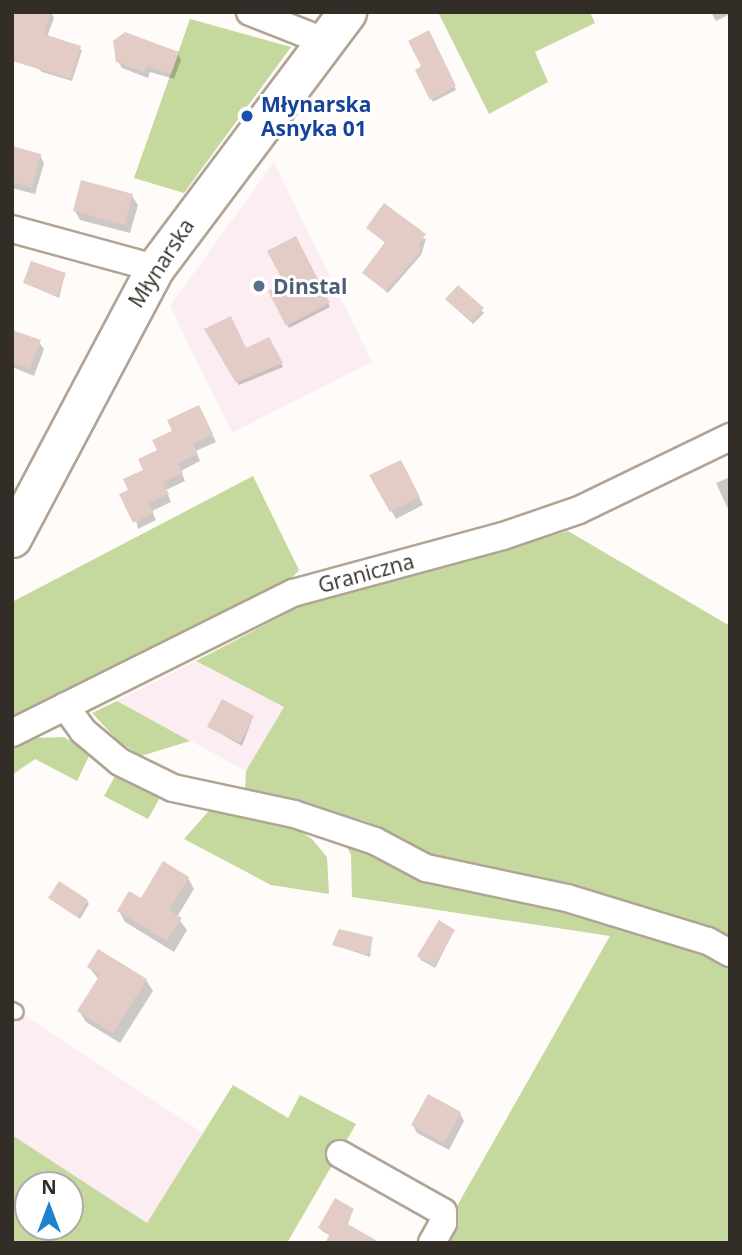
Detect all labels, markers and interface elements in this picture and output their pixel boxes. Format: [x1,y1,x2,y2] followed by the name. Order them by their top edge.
[261,91,371,141] place label: Młynarska Asnyka 01
[239,108,255,124] marker: Młynarska Asnyka 01
[123,214,199,312] street label: Młynarska
[273,273,347,299] place label: Dinstal
[251,278,267,294] marker: Dinstal
[315,548,417,598] street label: Graniczna
[14,1171,84,1241] north arrow
[41,1174,57,1200] text: N

